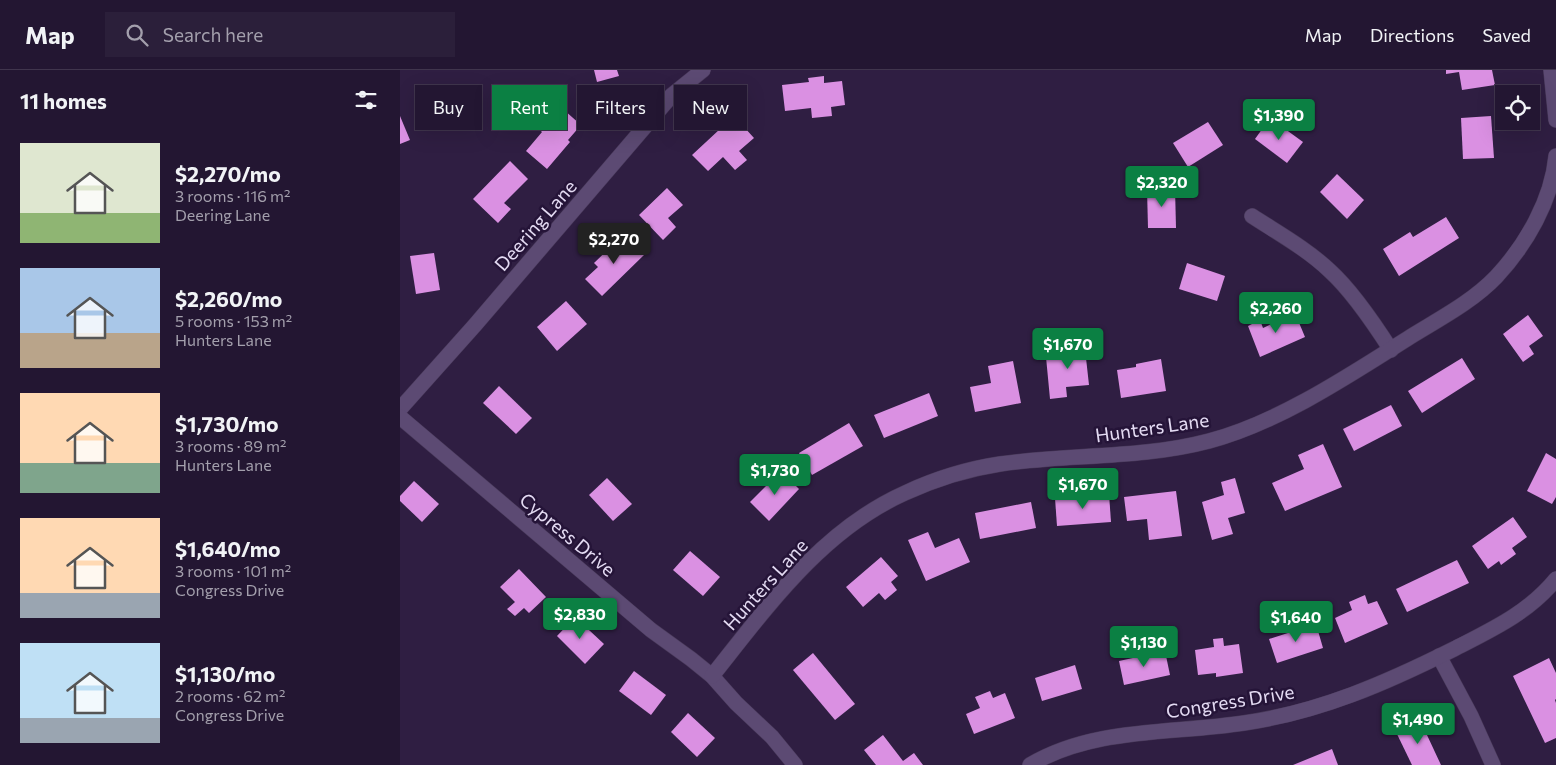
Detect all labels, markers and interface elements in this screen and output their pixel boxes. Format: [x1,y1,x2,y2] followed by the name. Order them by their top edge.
[105,12,455,57] search box
[25,20,75,49] text: Map
[123,21,151,49] icon: search
[163,23,263,46] text: Search here
[1305,24,1342,46] text: Map
[1370,24,1454,46] text: Directions
[1482,24,1531,46] text: Saved
[415,85,482,130] chip: Buy
[492,85,567,130] chip: Rent
[577,85,664,130] chip: Filters
[674,85,747,130] chip: New
[1495,85,1540,130] map controls
[1495,85,1540,130] button: locate
[352,86,380,114] icon: filters
[20,88,107,113] text: 11 homes
[1238,98,1320,141] pin: $1,390
[1254,105,1304,124] text: $1,390
[175,161,281,186] text: $2,270/mo
[60,163,120,223] icon: home
[1121,166,1203,208] pin: $2,320
[1136,172,1188,191] text: $2,320
[489,175,581,275] street label: Deering Lane
[175,186,290,205] text: 3 rooms · 116 m²
[175,205,270,224] text: Deering Lane
[573,222,655,265] pin: $2,270
[589,229,639,248] text: $2,270
[175,286,282,311] text: $2,260/mo
[60,288,120,348] icon: home
[1235,292,1317,334] pin: $2,260
[1250,298,1302,317] text: $2,260
[175,311,292,330] text: 5 rooms · 153 m²
[1027,328,1109,370] pin: $1,670
[175,330,272,349] text: Hunters Lane
[1043,334,1093,353] text: $1,670
[1094,408,1210,446] street label: Hunters Lane
[175,411,279,436] text: $1,730/mo
[60,413,120,473] icon: home
[175,436,286,455] text: 3 rooms · 89 m²
[734,454,816,496] pin: $1,730
[175,455,272,474] text: Hunters Lane
[750,460,800,479] text: $1,730
[1042,468,1124,510] pin: $1,670
[1058,474,1108,493] text: $1,670
[515,487,621,581] street label: Cypress Drive
[718,534,812,634] street label: Hunters Lane
[175,536,281,561] text: $1,640/mo
[60,538,120,598] icon: home
[175,561,291,580] text: 3 rooms · 101 m²
[175,580,284,599] text: Congress Drive
[539,598,621,640] pin: $2,830
[1255,600,1337,643] pin: $1,640
[554,604,606,623] text: $2,830
[1271,607,1321,626] text: $1,640
[1103,626,1185,668] pin: $1,130
[1121,632,1167,651] text: $1,130
[175,661,275,686] text: $1,130/mo
[60,663,120,723] icon: home
[1164,680,1296,722] street label: Congress Drive
[175,686,285,705] text: 2 rooms · 62 m²
[1377,702,1459,745] pin: $1,490
[175,705,284,724] text: Congress Drive
[1393,709,1443,728] text: $1,490

